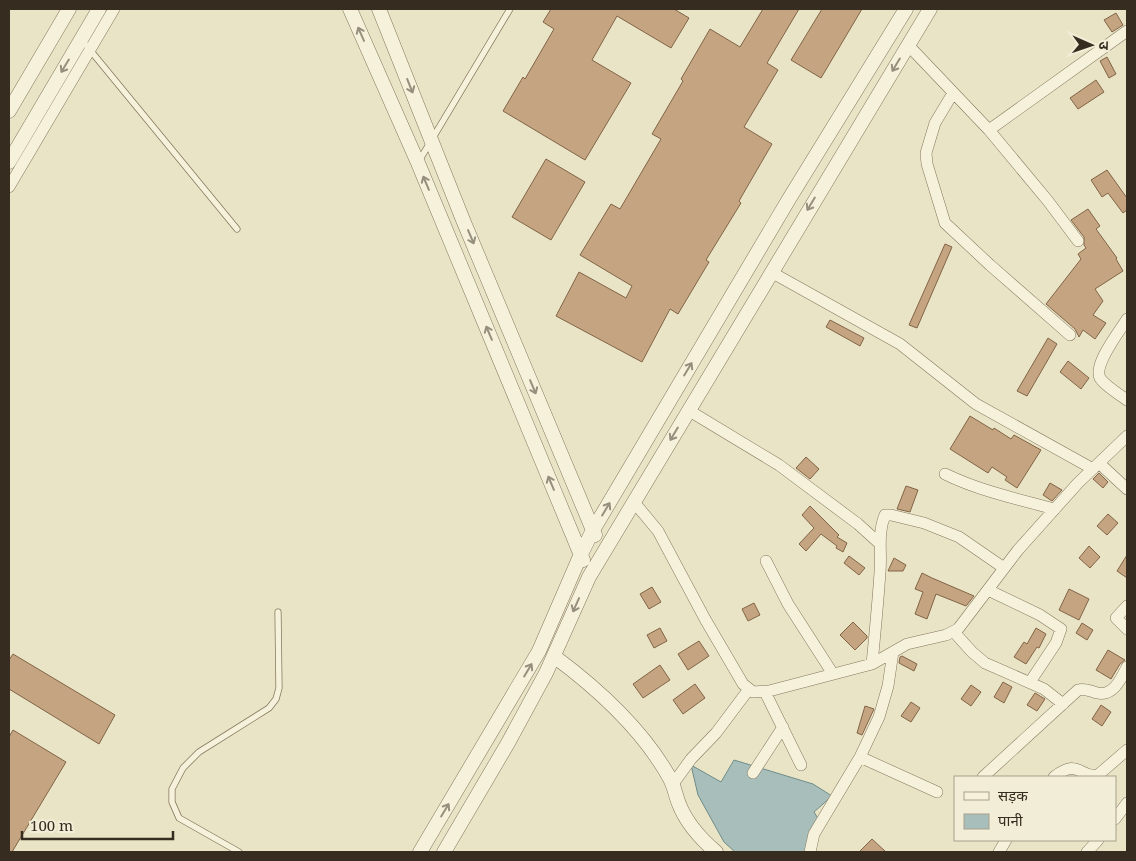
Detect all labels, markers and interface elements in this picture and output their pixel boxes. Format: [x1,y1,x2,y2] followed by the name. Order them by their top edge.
[1066,20,1116,70] north arrow
[356,27,366,42] one-way arrow
[1095,41,1114,51] text: उ
[60,58,70,72] one-way arrow
[890,58,900,72] one-way arrow
[407,79,416,94] one-way arrow
[421,176,431,191] one-way arrow
[806,197,816,211] one-way arrow
[466,229,476,244] one-way arrow
[483,326,493,341] one-way arrow
[684,362,694,376] one-way arrow
[529,379,539,394] one-way arrow
[669,427,679,441] one-way arrow
[546,476,555,491] one-way arrow
[601,502,611,516] one-way arrow
[571,597,581,612] one-way arrow
[523,664,533,678] one-way arrow
[954,776,1116,841] legend
[998,785,1028,805] text: सड़क
[440,804,450,818] one-way arrow
[22,808,174,840] scale bar
[998,810,1024,830] text: पानी
[30,815,73,835] text: 100 m

